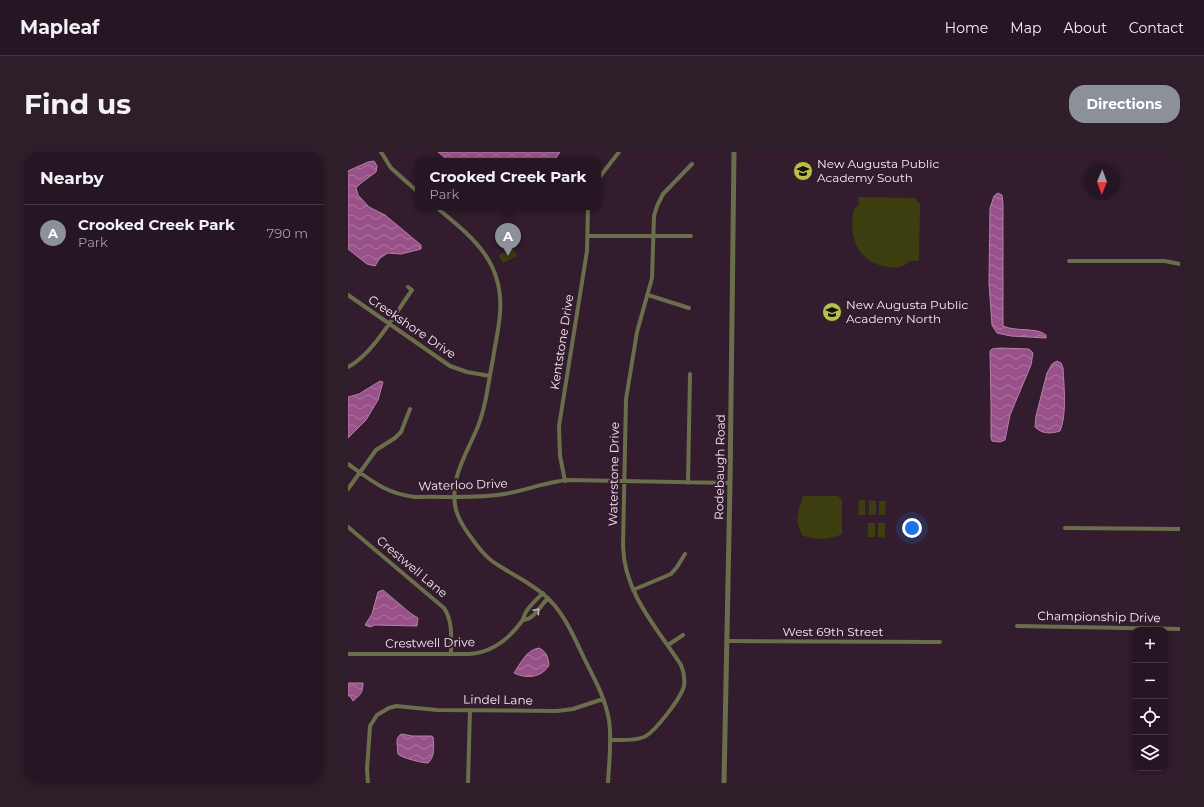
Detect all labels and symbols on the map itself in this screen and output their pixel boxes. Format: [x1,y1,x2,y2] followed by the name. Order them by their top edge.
[817,156,939,185] place label: New Augusta Public Academy South
[792,160,814,182] school or university icon: New Augusta Public Academy South
[1084,164,1120,200] north arrow
[495,223,521,256] pin: A
[366,292,459,361] street label: Creekshore Drive
[547,293,576,391] street label: Kentstone Drive
[846,297,968,326] place label: New Augusta Public Academy North
[821,301,843,323] school or university icon: New Augusta Public Academy North
[711,414,728,520] street label: Rodebaugh Road
[605,422,622,526] street label: Waterstone Drive
[418,475,508,494] street label: Waterloo Drive
[902,518,922,538] your location
[374,533,451,601] street label: Crestwell Lane
[532,608,539,615] one-way arrow
[1037,608,1161,625] street label: Championship Drive
[783,624,884,639] street label: West 69th Street
[385,634,475,651] street label: Crestwell Drive
[463,691,533,708] street label: Lindel Lane

